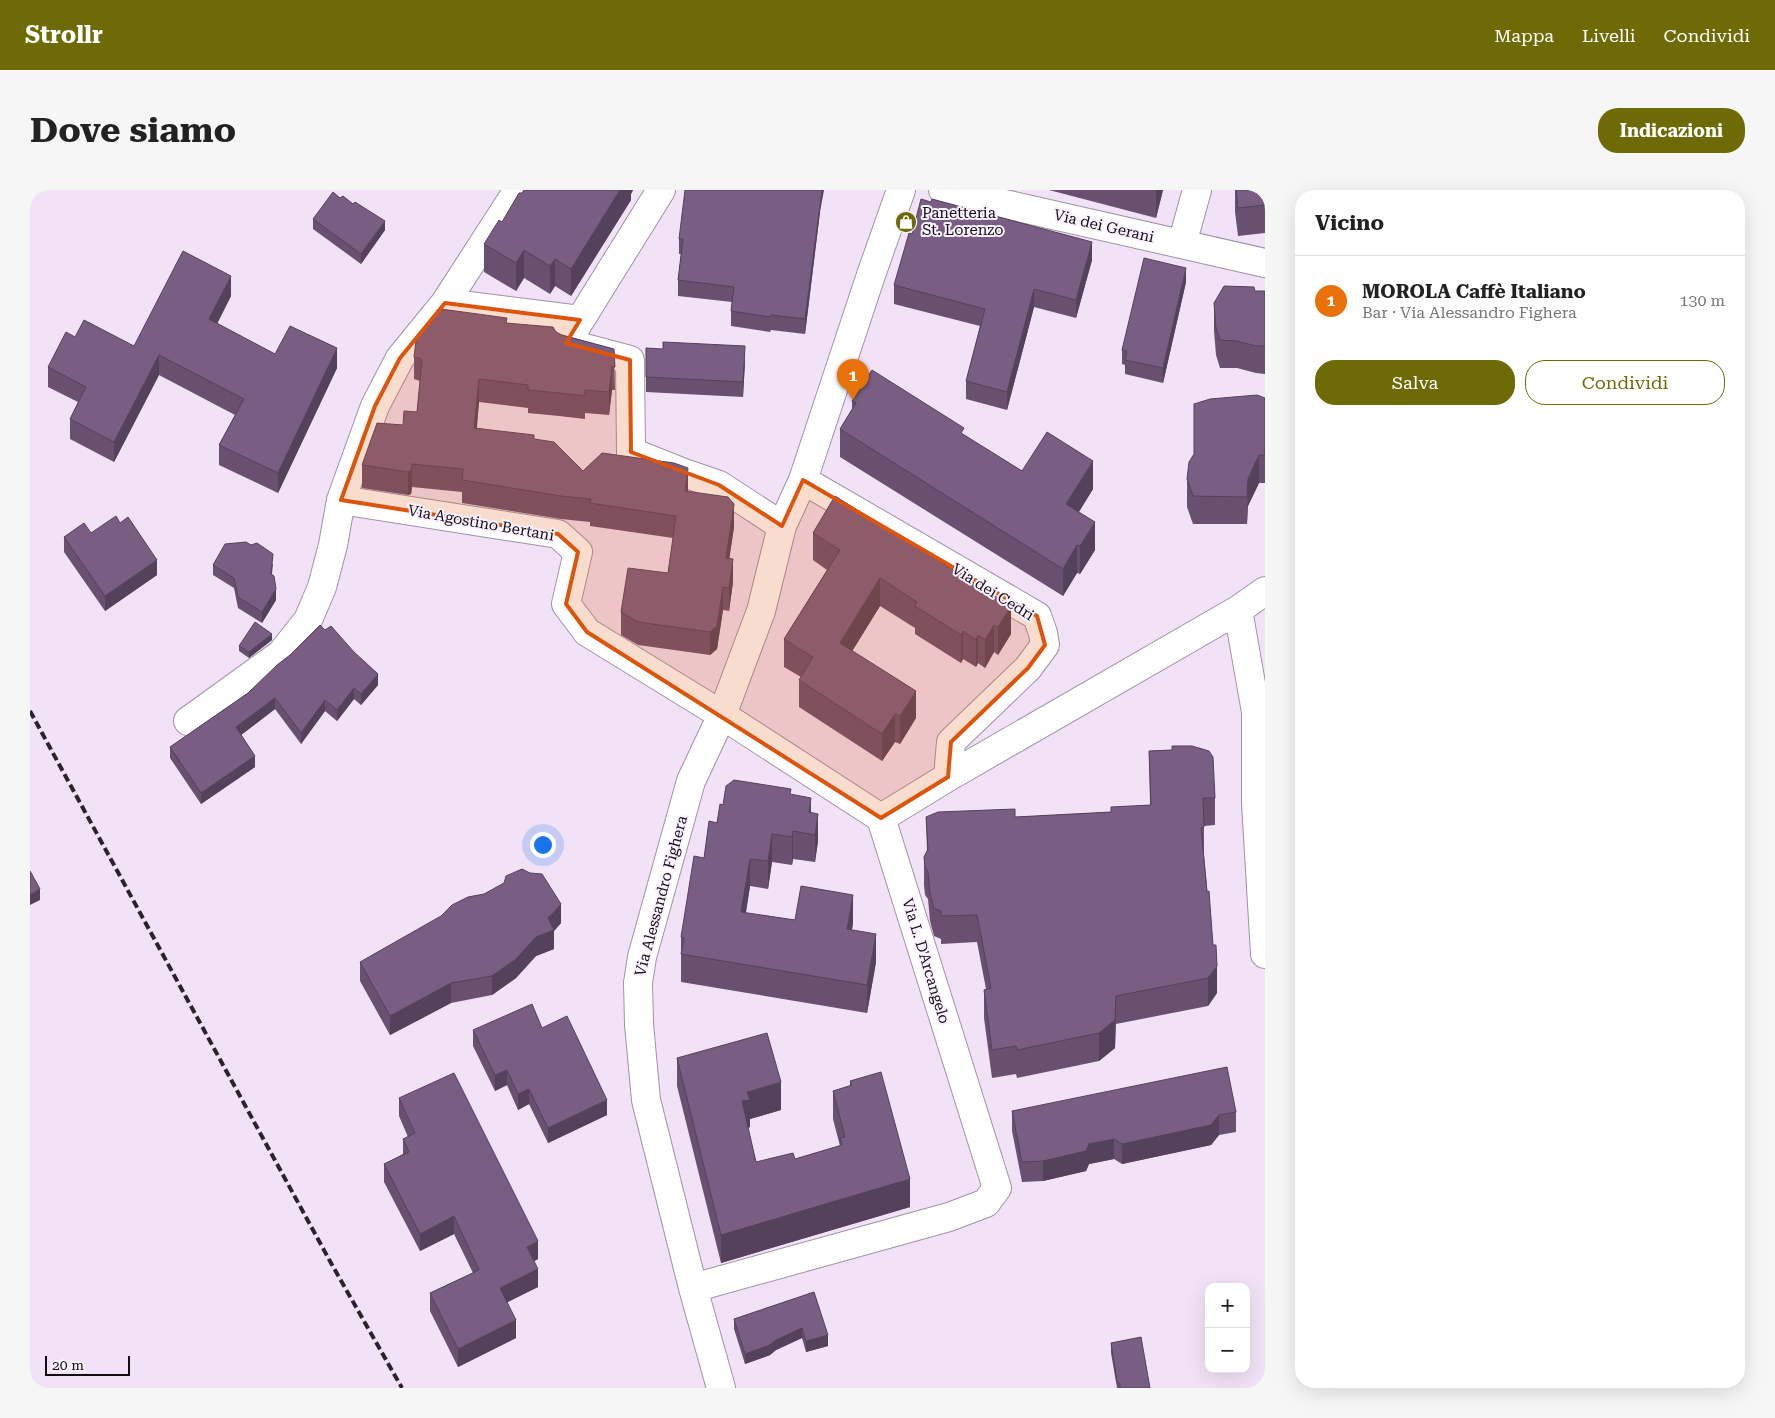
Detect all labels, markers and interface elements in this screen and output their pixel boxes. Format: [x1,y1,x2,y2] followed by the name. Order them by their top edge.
[25,21,103,49] text: Strollr
[1494,25,1554,46] text: Mappa
[1582,25,1636,46] text: Livelli
[1664,25,1750,46] text: Condividi
[1598,108,1745,153] button: Indicazioni
[30,110,236,151] text: Dove siamo
[922,204,1004,239] place label: Panetteria St. Lorenzo
[1052,206,1156,246] street label: Via dei Gerani
[894,210,918,234] shop icon: Panetteria St. Lorenzo
[1315,211,1384,235] text: Vicino
[1362,280,1586,303] text: MOROLA Caffè Italiano
[1327,291,1335,310] text: 1
[1679,291,1725,310] text: 130 m
[1362,303,1577,322] text: Bar · Via Alessandro Fighera
[837,359,869,400] pin: 1
[1315,360,1515,405] button: Salva
[1525,360,1725,405] button: Condividi
[406,501,556,545] street label: Via Agostino Bertani
[949,560,1038,624] street label: Via dei Cedri
[631,814,691,978] street label: Via Alessandro Fighera
[530,832,556,858] your location
[898,896,954,1026] street label: Via L. D'Arcangelo
[1205,1283,1250,1373] map controls
[1205,1283,1250,1328] button: +
[1205,1328,1250,1373] button: −
[45,1353,130,1376] scale bar
[52,1357,84,1373] text: 20 m

